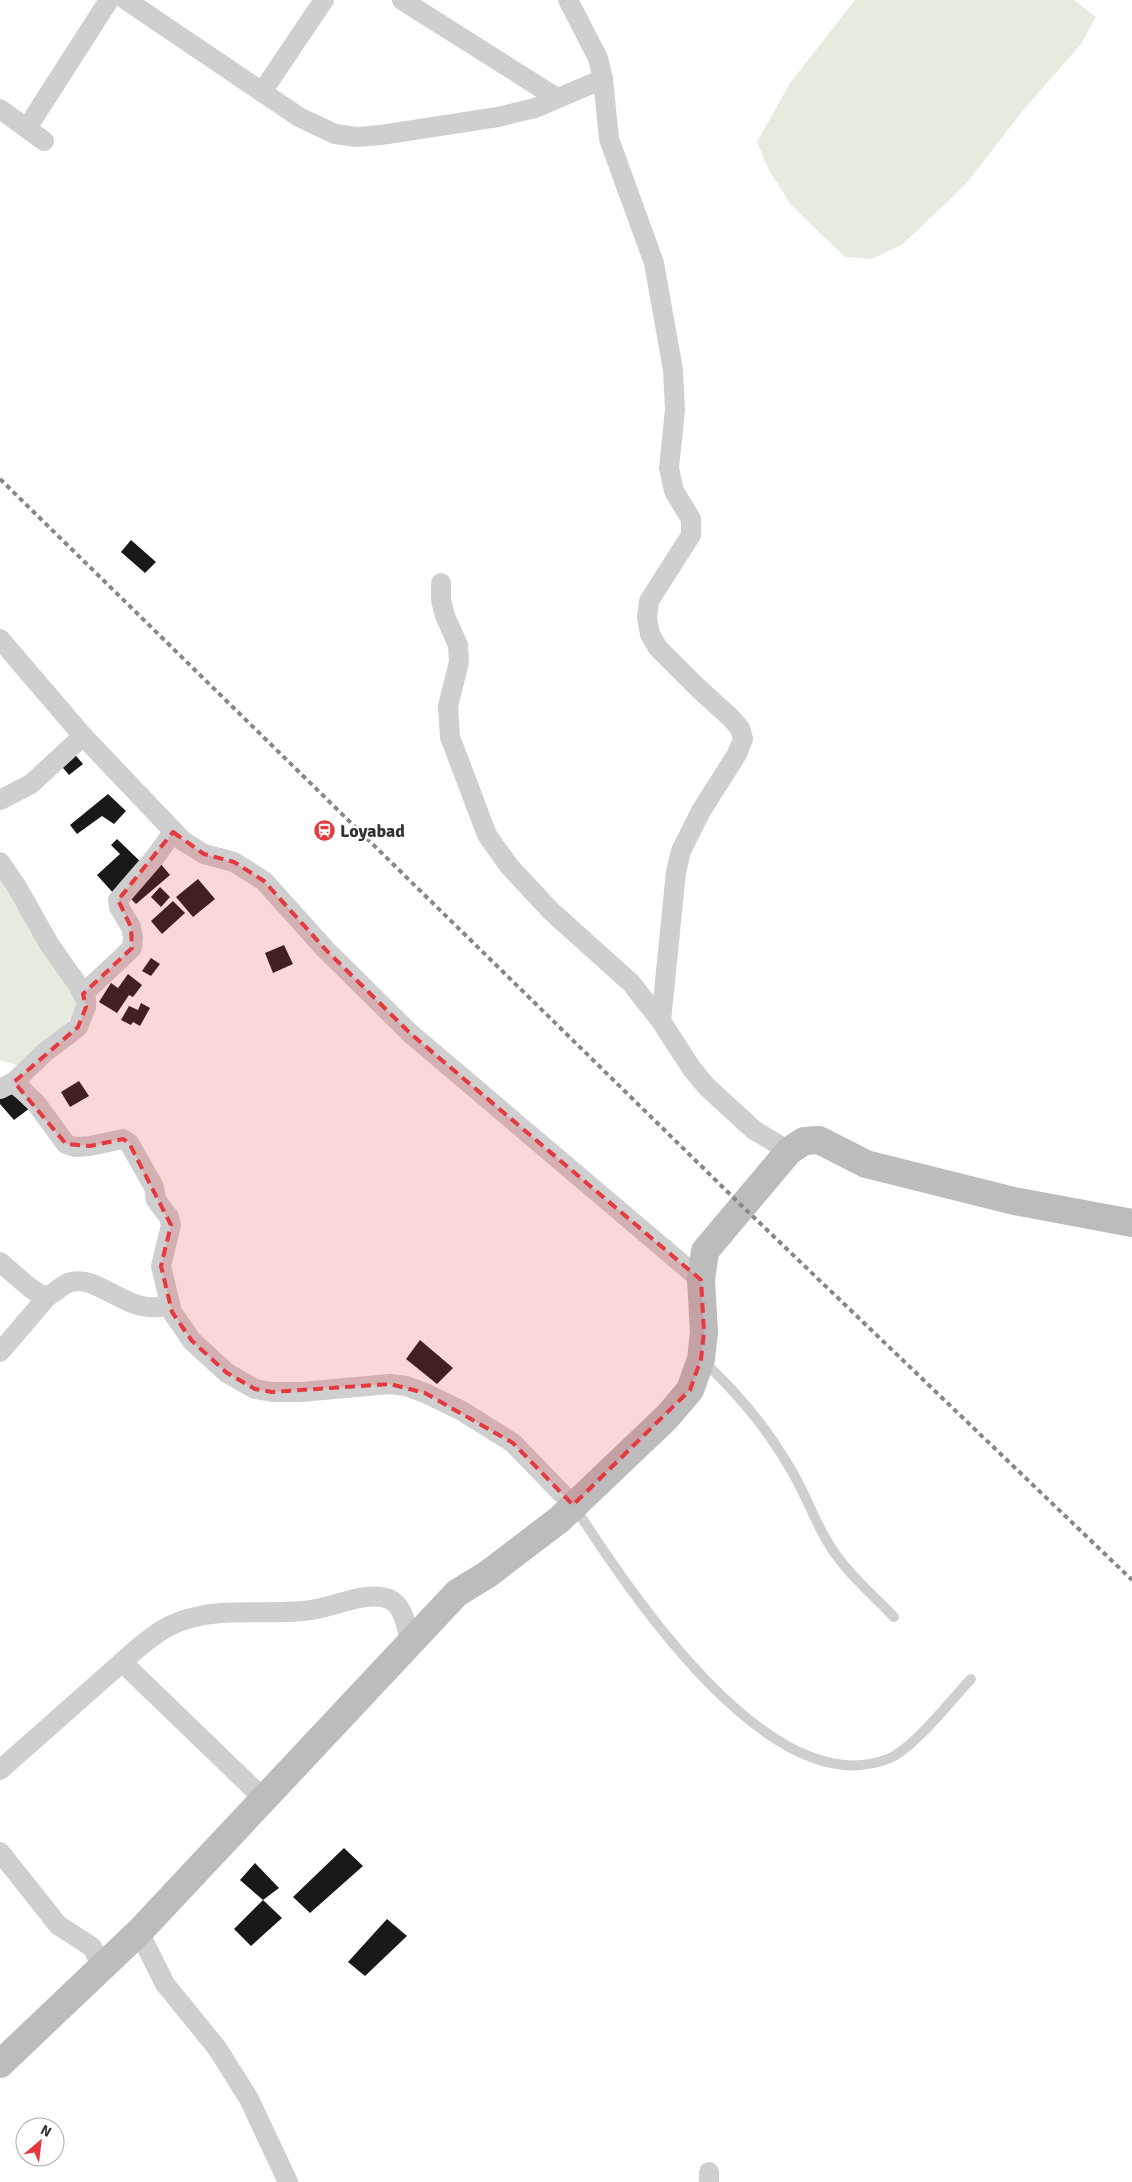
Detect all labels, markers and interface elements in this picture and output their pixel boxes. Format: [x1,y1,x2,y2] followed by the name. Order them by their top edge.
[312,819,336,843] station icon: Loyabad
[340,820,405,842] place label: Loyabad
[15,2117,65,2167] north arrow
[38,2121,54,2141] text: N

